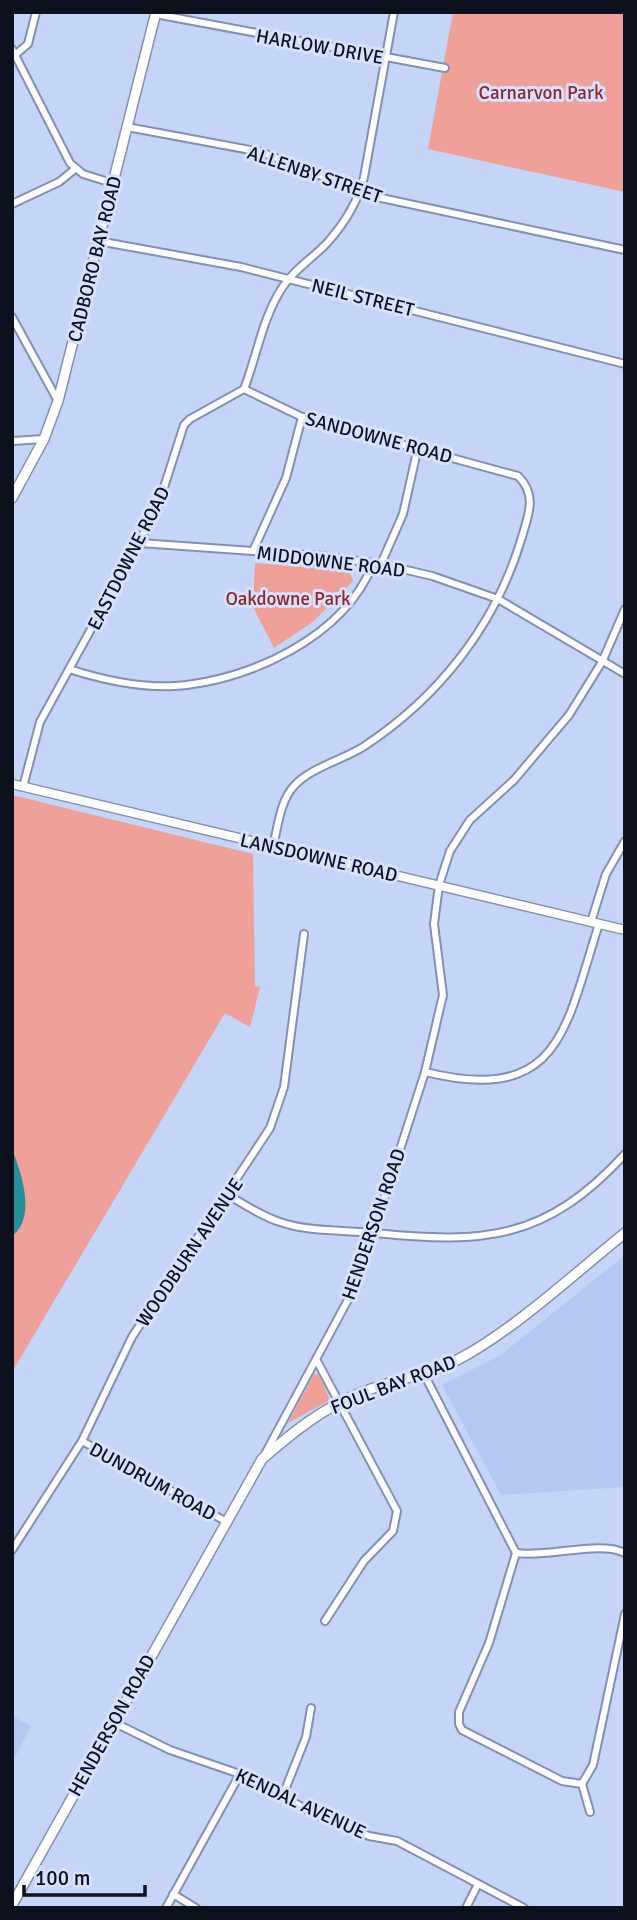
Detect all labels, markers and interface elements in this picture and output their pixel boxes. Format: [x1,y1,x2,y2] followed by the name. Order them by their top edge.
[254,24,385,70] street label: HARLOW DRIVE
[479,81,604,105] park label: Carnarvon Park
[244,141,386,209] street label: ALLENBY STREET
[63,174,127,345] street label: CADBORO BAY ROAD
[309,274,417,322] street label: NEIL STREET
[303,407,455,469] street label: SANDOWNE ROAD
[82,483,175,634] street label: EASTDOWNE ROAD
[255,541,406,583] street label: MIDDOWNE ROAD
[225,587,351,611] park label: Oakdowne Park
[238,828,400,888] street label: LANSDOWNE ROAD
[337,1146,411,1303] street label: HENDERSON ROAD
[131,1173,249,1332] street label: WOODBURN AVENUE
[327,1350,459,1420] street label: FOUL BAY ROAD
[85,1437,220,1527] street label: DUNDRUM ROAD
[63,1650,161,1801] street label: HENDERSON ROAD
[231,1763,370,1845] street label: KENDAL AVENUE
[24,1854,145,1898] scale bar
[35,1865,90,1891] text: 100 m

